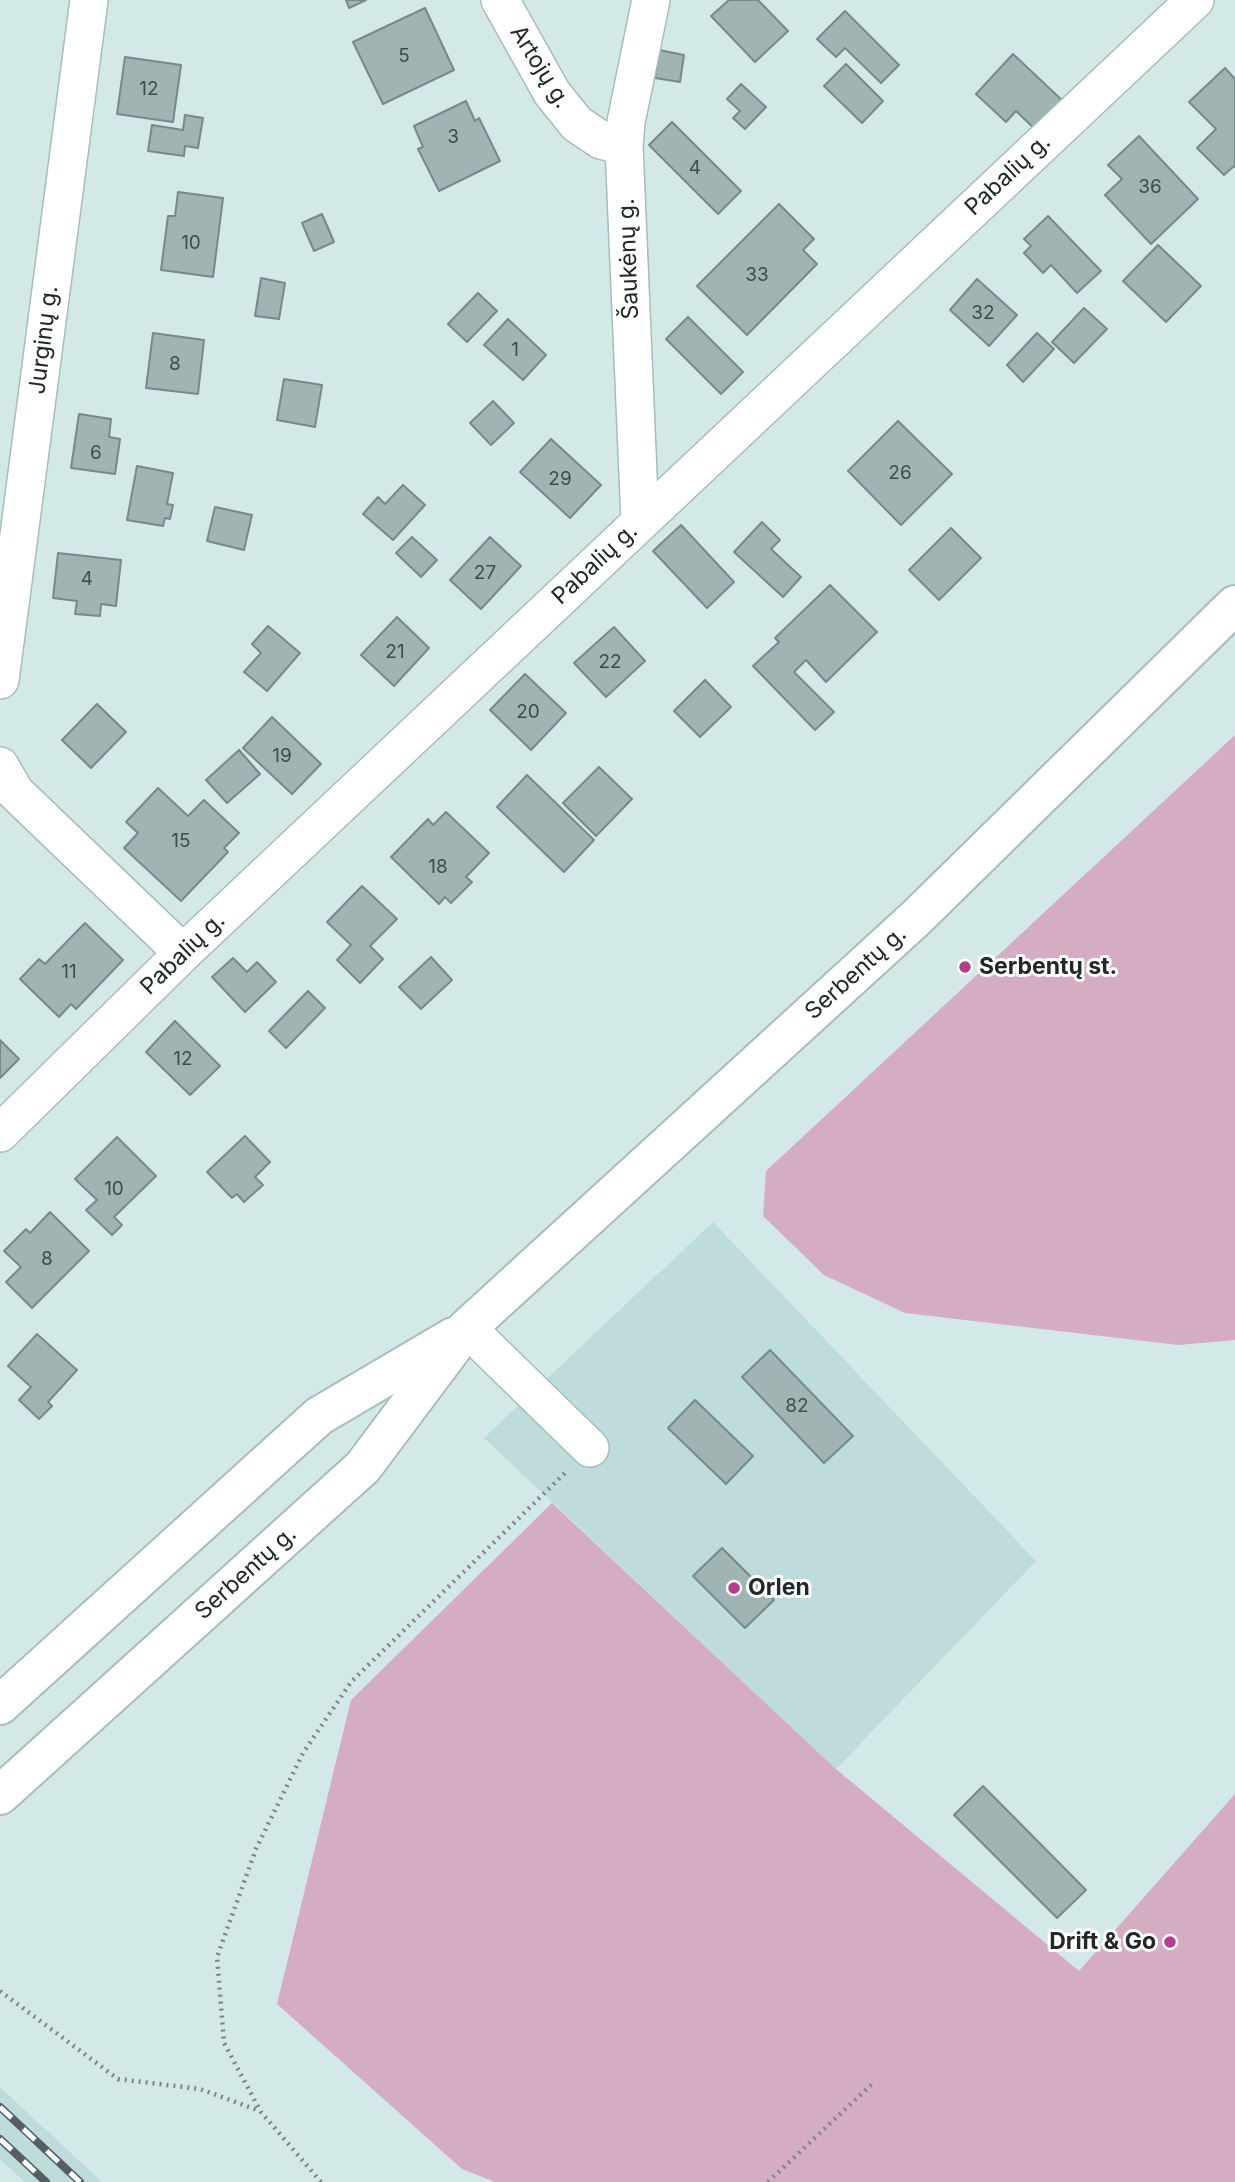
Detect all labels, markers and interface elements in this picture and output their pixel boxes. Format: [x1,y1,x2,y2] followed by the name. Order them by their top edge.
[504,21,576,113] street label: Artojų g.
[398,45,410,67] house number: 5
[139,78,159,100] house number: 12
[447,126,459,148] house number: 3
[960,128,1056,222] street label: Pabalių g.
[689,157,701,179] house number: 4
[1138,176,1162,198] house number: 36
[613,198,645,320] street label: Šaukėnų g.
[181,232,201,254] house number: 10
[745,264,769,286] house number: 33
[24,284,64,396] street label: Jurginų g.
[971,302,995,324] house number: 32
[511,339,519,361] house number: 1
[169,353,181,375] house number: 8
[90,442,102,464] house number: 6
[888,462,912,484] house number: 26
[548,468,572,490] house number: 29
[547,517,643,611] street label: Pabalių g.
[474,562,496,584] house number: 27
[81,568,93,590] house number: 4
[385,641,405,663] house number: 21
[598,651,622,673] house number: 22
[516,701,540,723] house number: 20
[272,745,292,767] house number: 19
[171,830,191,852] house number: 15
[428,856,448,878] house number: 18
[135,907,231,1001] street label: Pabalių g.
[800,920,912,1026] street label: Serbentų g.
[979,953,1117,981] place label: Serbentų st.
[957,959,973,975] marker: Serbentų st.
[61,961,77,983] house number: 11
[173,1048,193,1070] house number: 12
[104,1178,124,1200] house number: 10
[41,1248,53,1270] house number: 8
[785,1395,809,1417] house number: 82
[190,1520,302,1626] street label: Serbentų g.
[748,1574,810,1602] place label: Orlen
[726,1580,742,1596] marker: Orlen
[1049,1928,1156,1956] place label: Drift & Go
[1162,1934,1178,1950] marker: Drift & Go

